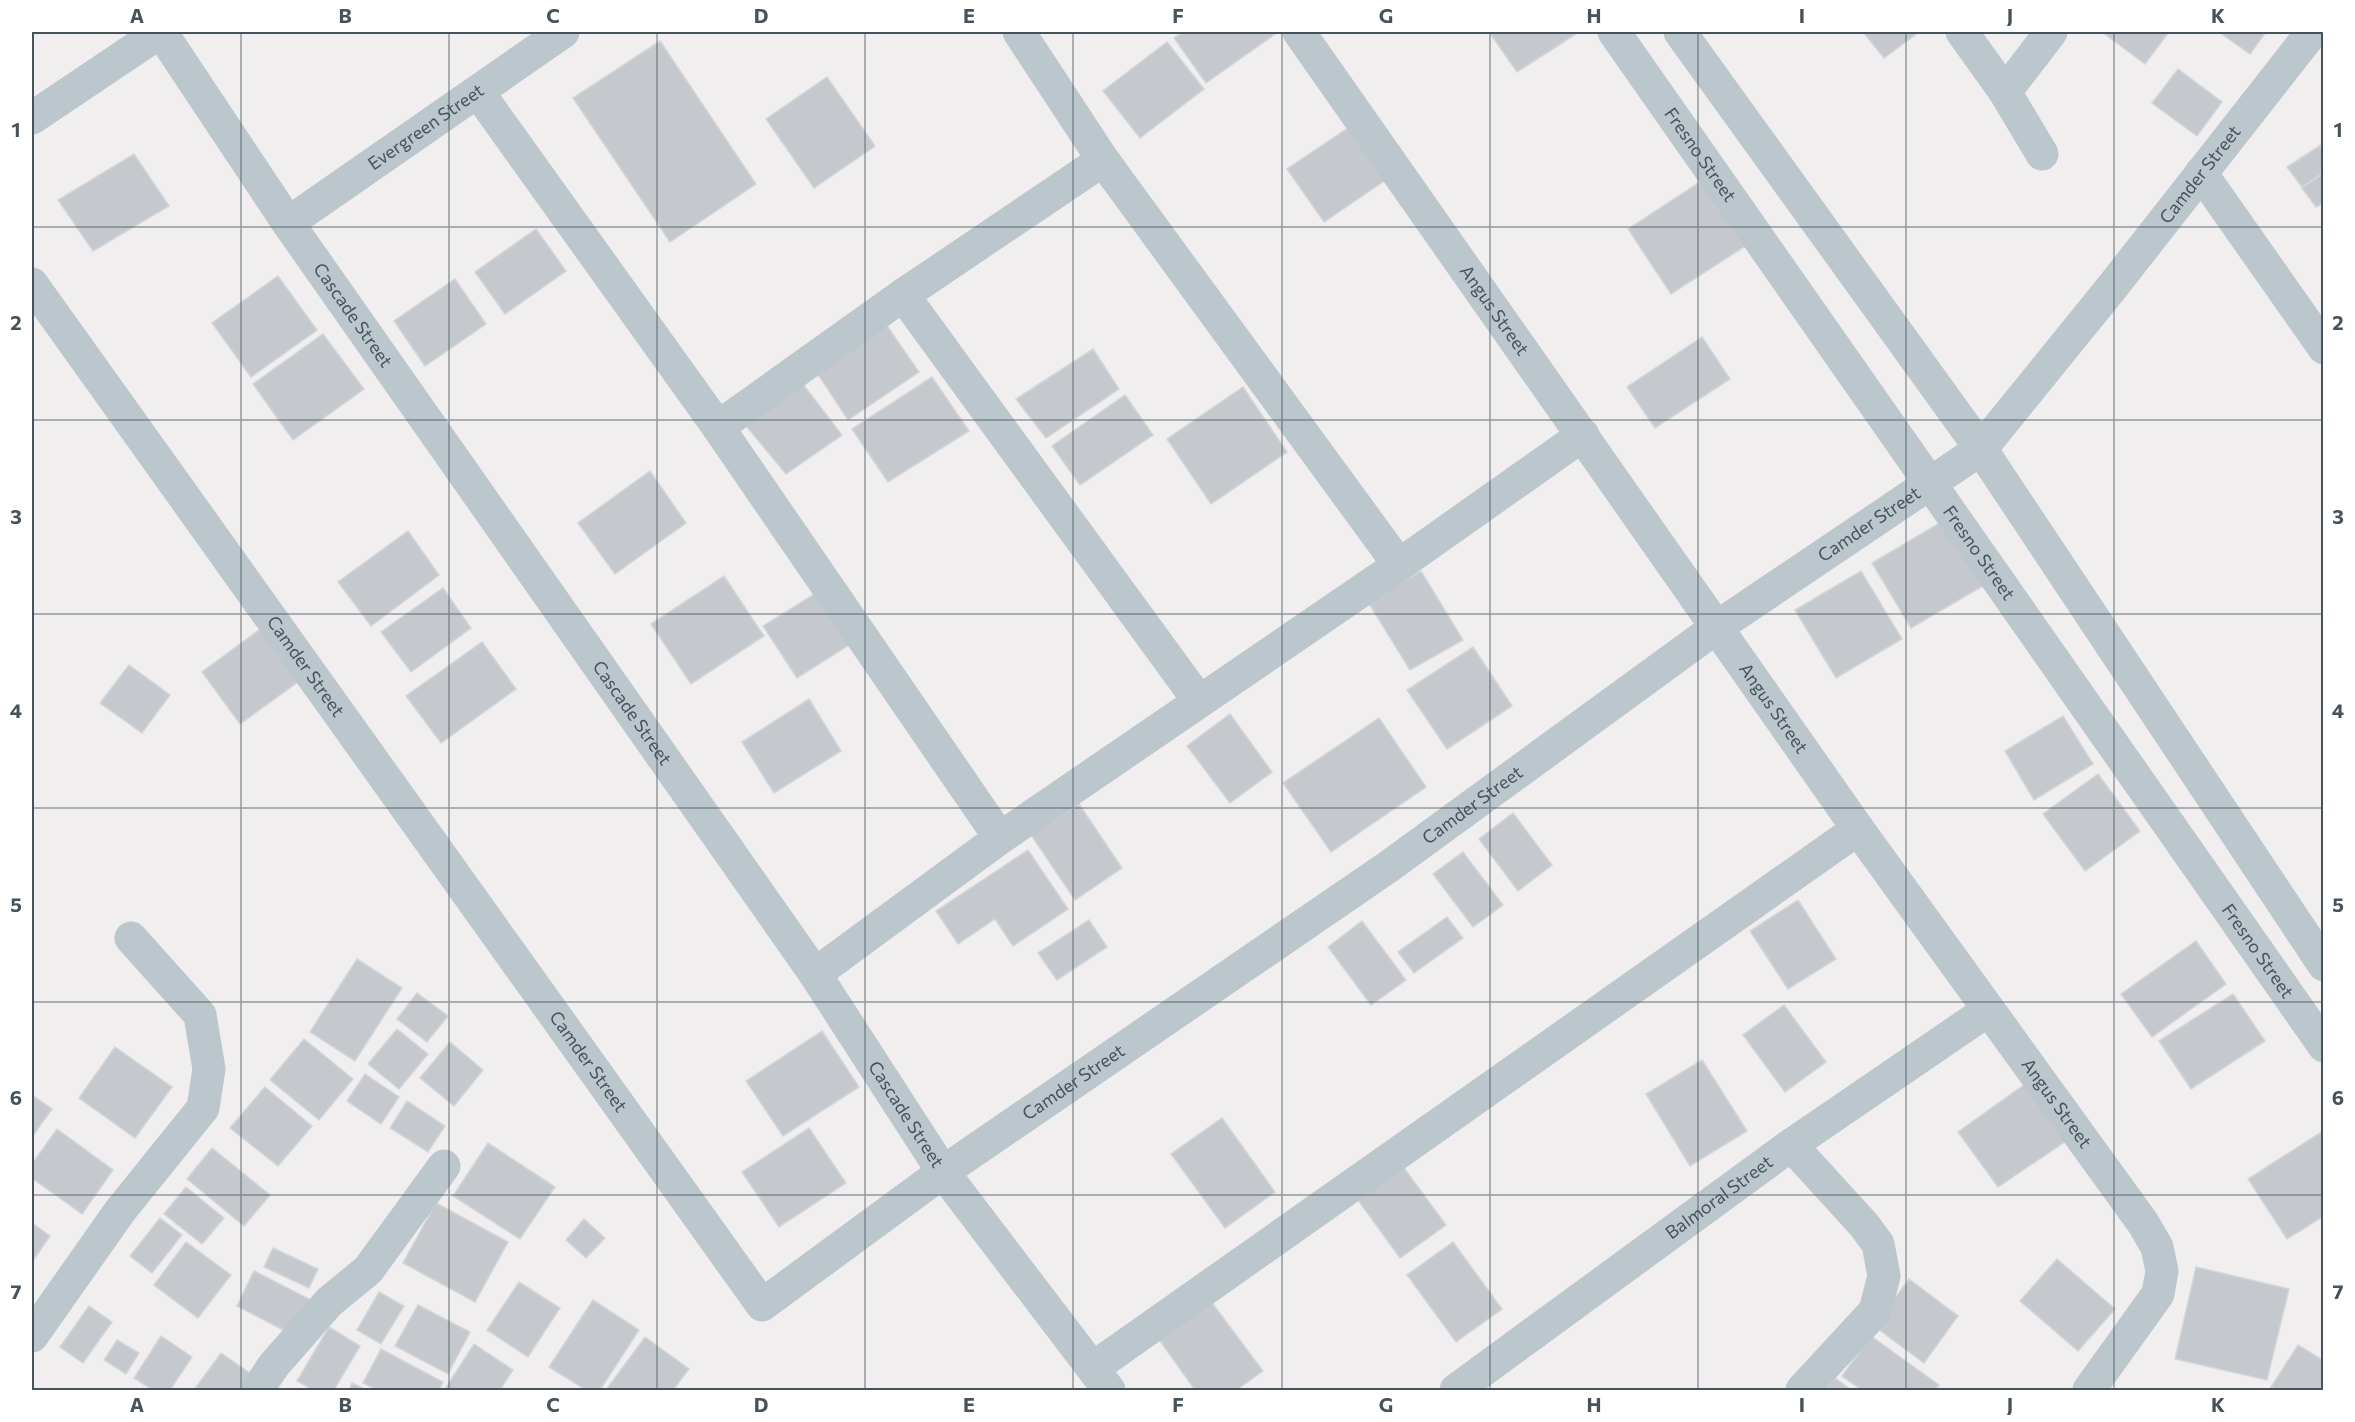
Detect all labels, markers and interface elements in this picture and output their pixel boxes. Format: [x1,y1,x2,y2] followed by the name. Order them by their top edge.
[130,3,144,27] text: A
[338,3,352,27] text: B
[546,3,560,27] text: C
[754,3,768,27] text: D
[963,3,975,27] text: E
[1172,3,1184,27] text: F
[1379,3,1393,27] text: G
[1587,3,1602,27] text: H
[1799,3,1805,27] text: I
[2007,3,2013,27] text: J
[2211,3,2225,27] text: K
[363,78,488,174] street label: Evergreen Street
[1660,103,1741,206] street label: Fresno Street
[11,117,21,141] text: 1
[2333,117,2343,141] text: 1
[2154,120,2245,228] street label: Camder Street
[309,258,398,371] street label: Cascade Street
[1456,260,1534,359] street label: Angus Street
[10,310,22,334] text: 2
[2332,310,2344,334] text: 2
[1813,481,1924,566] street label: Camder Street
[1939,501,2020,604] street label: Fresno Street
[10,504,22,528] text: 3
[2332,504,2344,528] text: 3
[263,611,350,721] street label: Camder Street
[588,656,677,769] street label: Cascade Street
[1735,658,1813,757] street label: Angus Street
[10,698,22,722] text: 4
[2332,698,2344,722] text: 4
[1418,760,1527,848] street label: Camder Street
[10,892,22,916] text: 5
[2332,892,2344,916] text: 5
[2218,899,2299,1002] street label: Fresno Street
[545,1006,632,1116] street label: Camder Street
[1018,1039,1128,1124] street label: Camder Street
[2017,1054,2097,1152] street label: Angus Street
[864,1056,949,1171] street label: Cascade Street
[10,1085,22,1109] text: 6
[2332,1085,2344,1109] text: 6
[1661,1150,1777,1243] street label: Balmoral Street
[11,1279,22,1303] text: 7
[2333,1279,2344,1303] text: 7
[130,1392,144,1416] text: A
[338,1392,352,1416] text: B
[546,1392,560,1416] text: C
[754,1392,768,1416] text: D
[963,1392,975,1416] text: E
[1172,1392,1184,1416] text: F
[1379,1392,1393,1416] text: G
[1587,1392,1602,1416] text: H
[1799,1392,1805,1416] text: I
[2007,1392,2013,1416] text: J
[2211,1392,2225,1416] text: K

